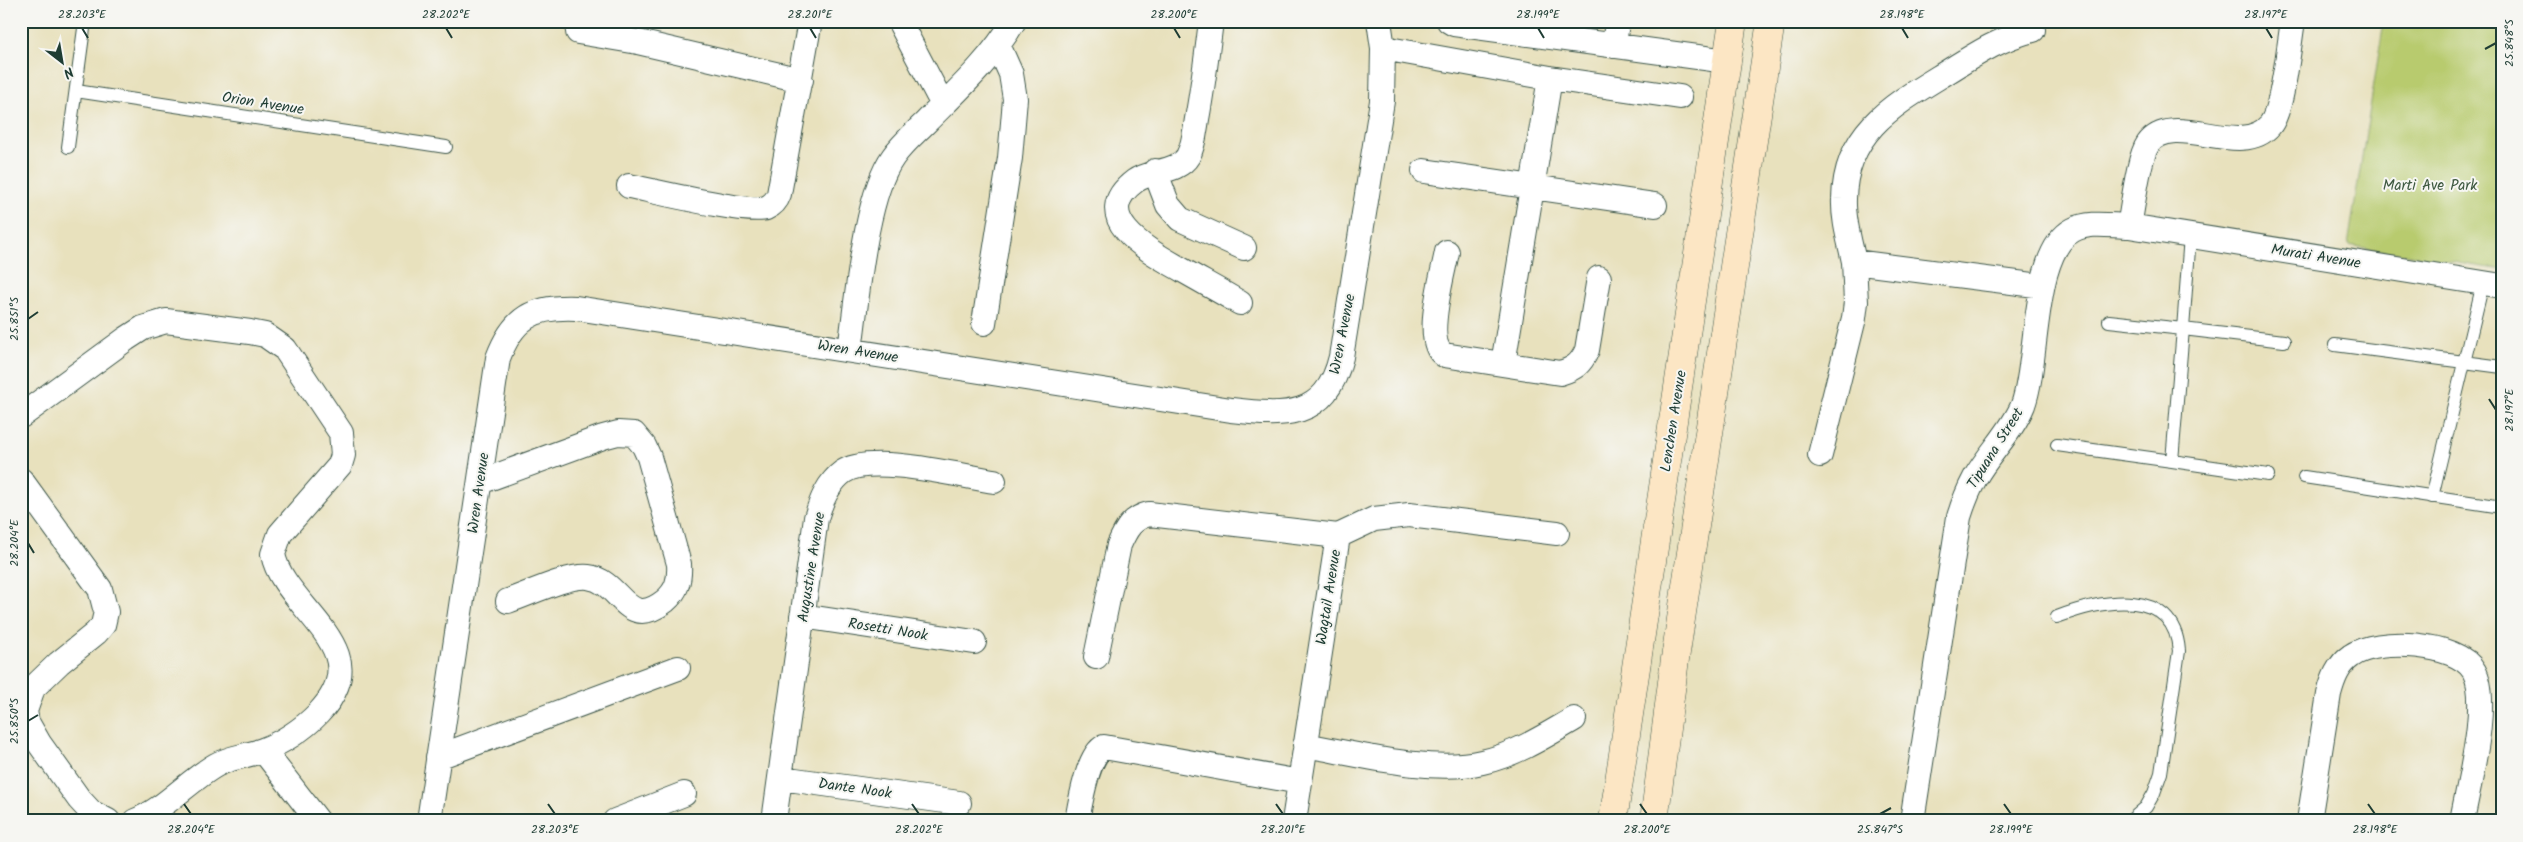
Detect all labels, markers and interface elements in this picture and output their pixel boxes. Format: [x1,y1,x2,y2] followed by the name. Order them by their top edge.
[58,5,107,24] text: 28.203°E
[422,5,471,24] text: 28.202°E
[788,5,833,24] text: 28.201°E
[1150,5,1199,24] text: 28.200°E
[1516,5,1561,24] text: 28.199°E
[1880,5,1925,24] text: 28.198°E
[2244,5,2289,24] text: 28.197°E
[2500,18,2519,67] text: 25.848°S
[38,38,88,88] north arrow
[59,61,78,84] text: N
[220,86,306,122] street label: Orion Avenue
[2383,174,2478,198] park label: Marti Ave Park
[2269,238,2363,276] street label: Murati Avenue
[1323,292,1363,377] street label: Wren Avenue
[5,296,24,341] text: 25.851°S
[816,334,900,370] street label: Wren Avenue
[1654,368,1694,474] street label: Lenchen Avenue
[2500,387,2519,432] text: 28.197°E
[1961,403,2031,494] street label: Tipuana Street
[461,451,497,535] street label: Wren Avenue
[791,510,833,624] street label: Augustine Avenue
[5,518,24,567] text: 28.204°E
[1310,548,1348,647] street label: Wagtail Avenue
[846,612,931,648] street label: Rosetti Nook
[5,697,24,744] text: 25.850°S
[817,772,894,806] street label: Dante Nook
[167,820,216,839] text: 28.204°E
[531,820,580,839] text: 28.203°E
[895,820,944,839] text: 28.202°E
[1261,820,1306,839] text: 28.201°E
[1623,820,1672,839] text: 28.200°E
[1857,820,1904,839] text: 25.847°S
[1989,820,2034,839] text: 28.199°E
[2353,820,2398,839] text: 28.198°E

